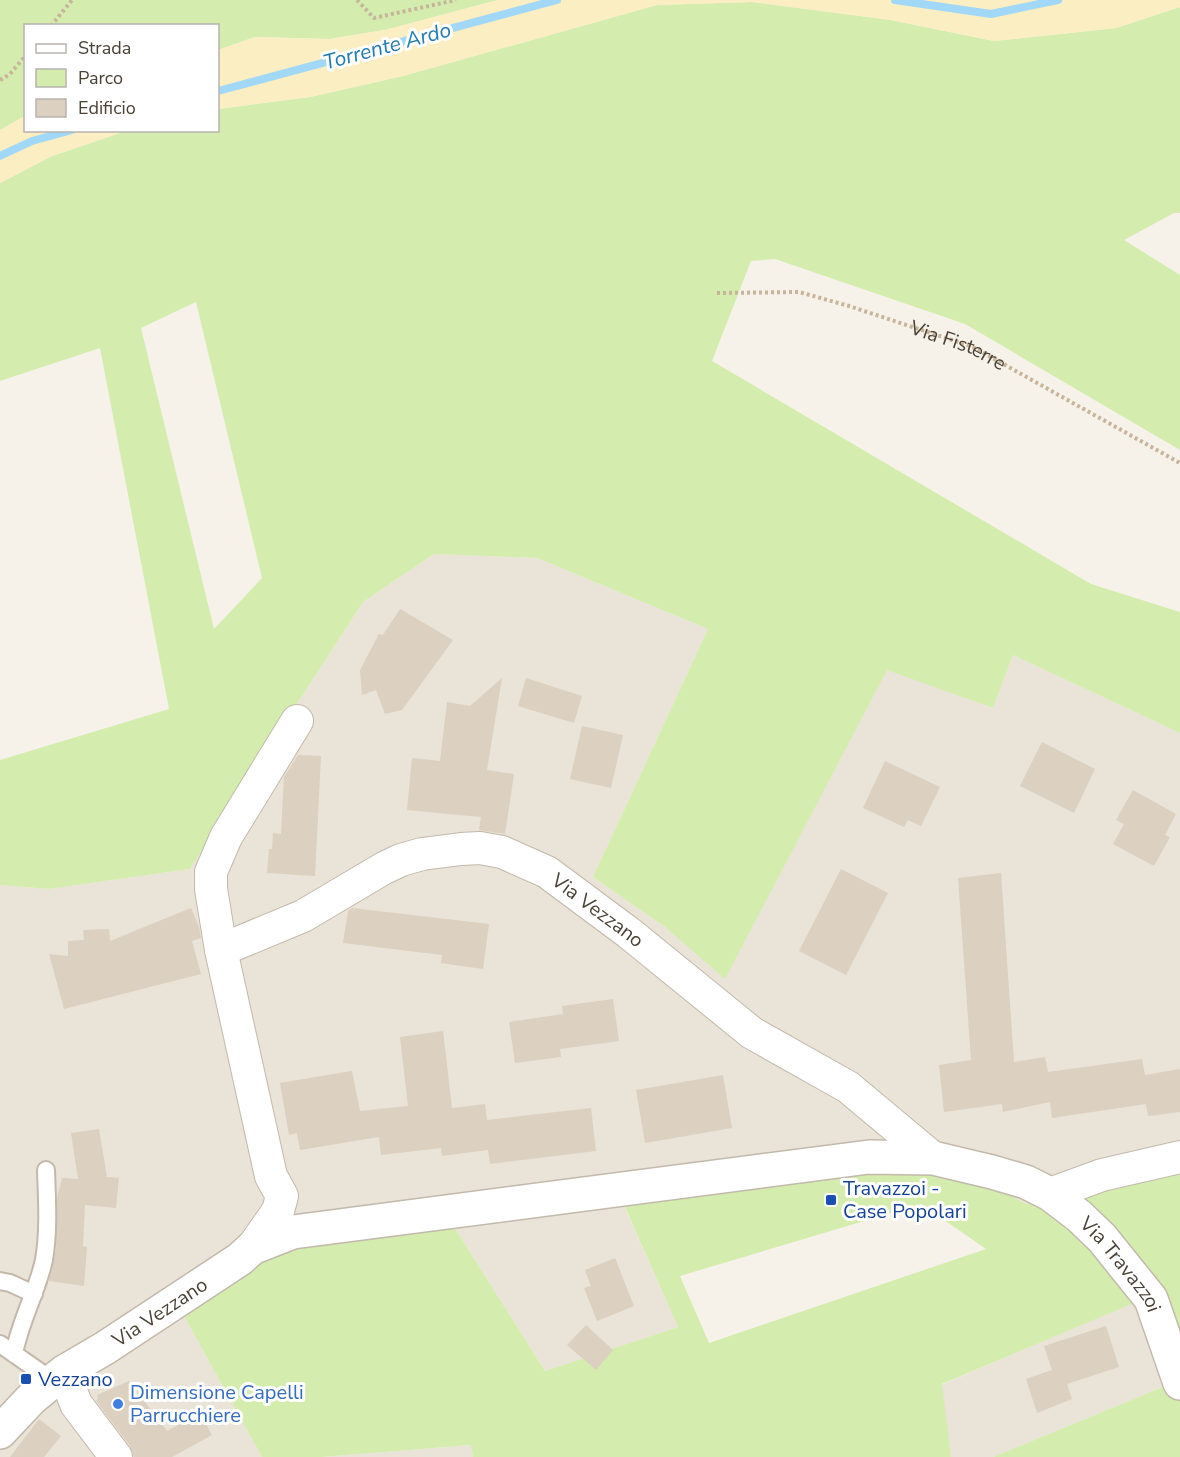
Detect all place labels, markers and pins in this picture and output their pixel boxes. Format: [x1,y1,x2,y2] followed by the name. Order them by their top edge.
[843,1175,967,1225] place label: Travazzoi - Case Popolari
[824,1193,838,1207] marker: Travazzoi - Case Popolari
[37,1366,113,1393] place label: Vezzano
[19,1372,33,1386] marker: Vezzano
[130,1379,304,1429] place label: Dimensione Capelli Parrucchiere
[111,1397,125,1411] marker: Dimensione Capelli Parrucchiere

